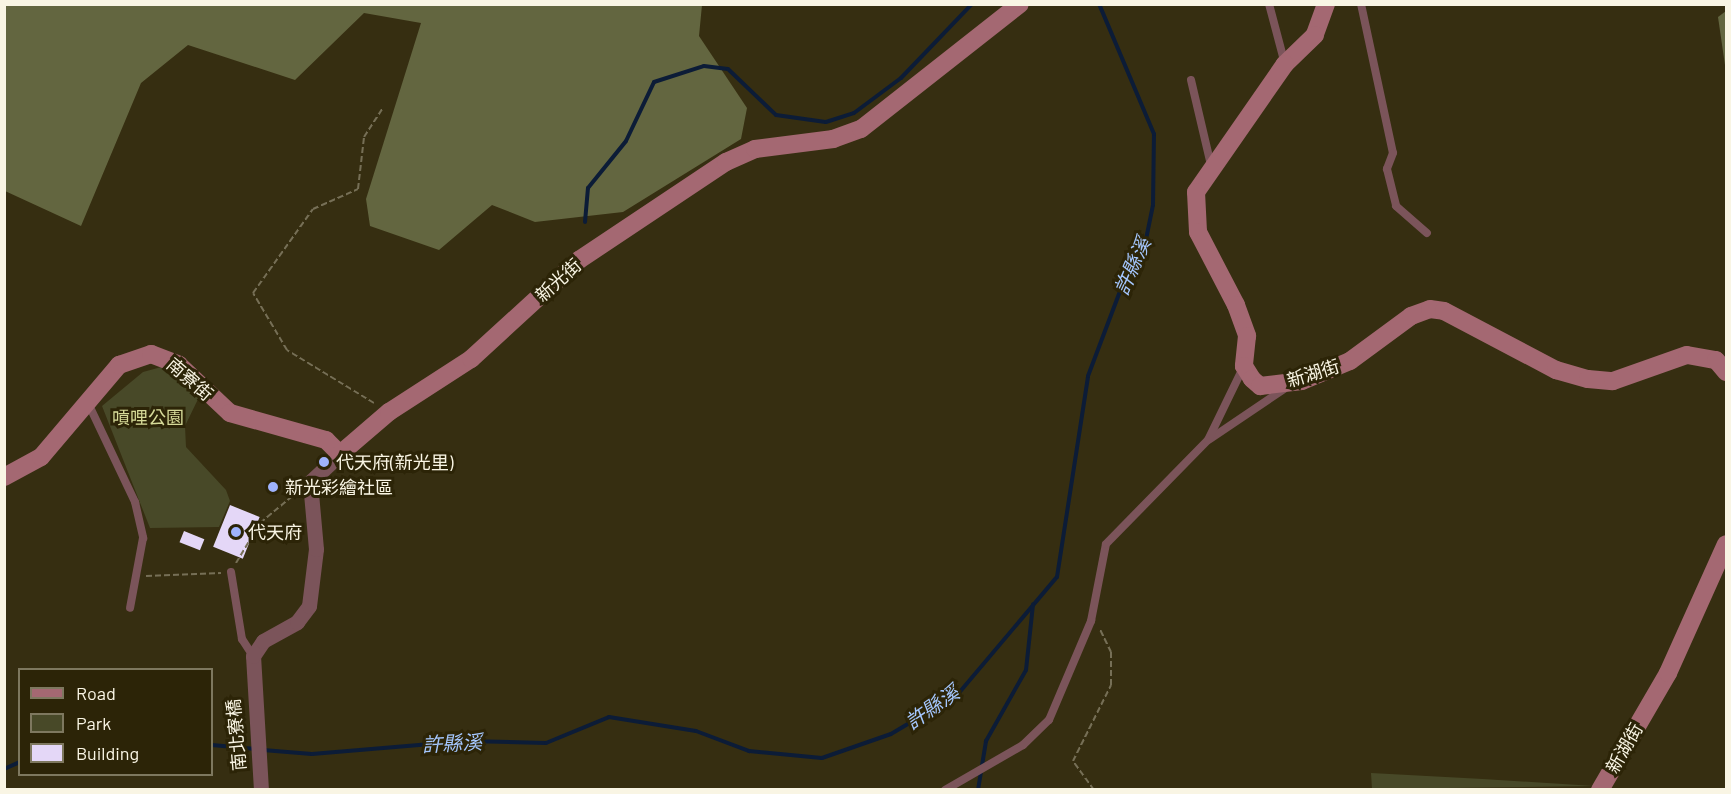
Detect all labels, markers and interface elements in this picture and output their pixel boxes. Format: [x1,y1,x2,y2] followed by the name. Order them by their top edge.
[1109,234,1155,298] water label: 許縣溪
[531,254,585,306] street label: 新光街
[163,353,217,405] street label: 南寮街
[1284,355,1342,391] street label: 新湖街
[112,406,184,428] park label: 嗊哩公園
[336,451,453,473] place label: 代天府(新光里)
[317,455,331,469] marker: 代天府(新光里)
[285,476,393,498] place label: 新光彩繪社區
[266,480,280,494] marker: 新光彩繪社區
[248,521,302,543] place label: 代天府
[229,525,243,539] marker: 代天府
[18,668,213,776] legend
[901,680,963,734] water label: 許縣溪
[76,682,116,704] text: Road
[222,698,250,772] street label: 南北寮橋
[76,712,111,734] text: Park
[1601,719,1647,777] street label: 新湖街
[421,729,483,757] water label: 許縣溪
[76,742,139,764] text: Building

